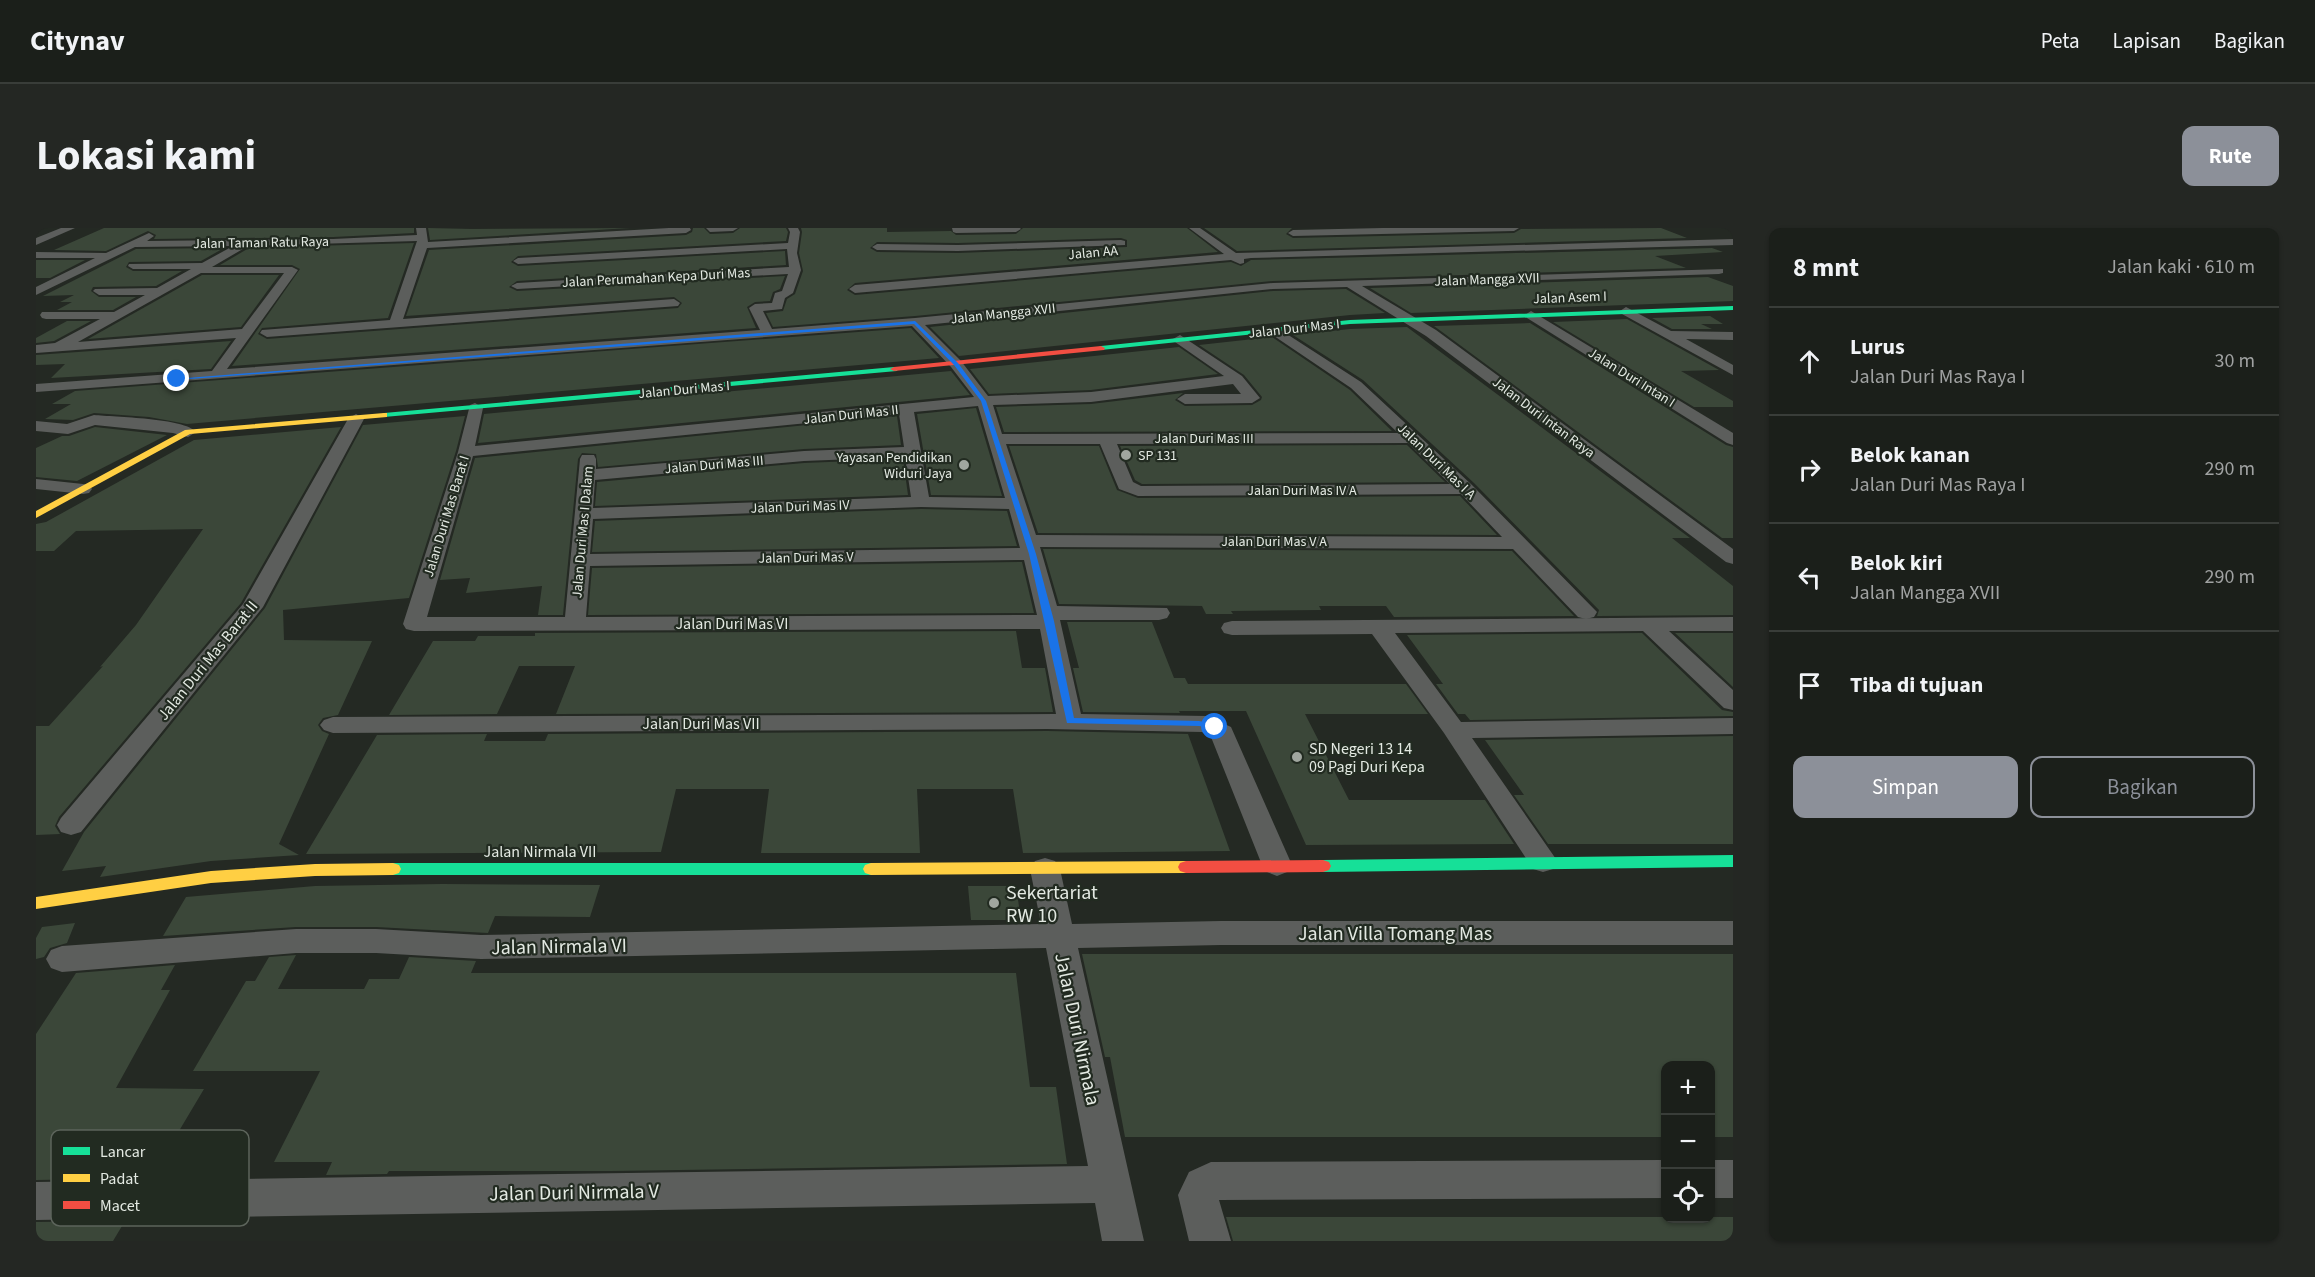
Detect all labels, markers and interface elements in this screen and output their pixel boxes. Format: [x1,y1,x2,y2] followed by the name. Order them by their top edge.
[30,21,125,61] text: Citynav
[2041,26,2080,56] text: Peta
[2113,26,2181,56] text: Lapisan
[2214,26,2285,56] text: Bagikan
[36,126,256,186] text: Lokasi kami
[2182,126,2279,186] button: Rute
[193,232,329,254] street label: Jalan Taman Ratu Raya
[1067,241,1119,265] street label: Jalan AA
[1793,249,1859,286] text: 8 mnt
[2107,253,2255,281] text: Jalan kaki · 610 m
[561,263,751,293] street label: Jalan Perumahan Kepa Duri Mas
[1434,268,1540,292] street label: Jalan Mangga XVII
[1533,287,1607,309] street label: Jalan Asem I
[950,299,1056,329] street label: Jalan Mangga XVII
[1247,314,1341,344] street label: Jalan Duri Mas I
[1850,331,1905,363] text: Lurus
[1584,343,1679,413] street label: Jalan Duri Intan I
[1793,345,1826,378] icon: ahead
[2215,347,2255,375] text: 30 m
[1850,363,2026,391] text: Jalan Duri Mas Raya I
[163,365,189,391] route end
[1488,373,1599,463] street label: Jalan Duri Intan Raya
[638,376,731,404] street label: Jalan Duri Mas I
[803,400,900,430] street label: Jalan Duri Mas II
[1393,419,1480,505] street label: Jalan Duri Mas I A
[1154,429,1254,449] street label: Jalan Duri Mas III
[1850,439,1970,471] text: Belok kanan
[1138,446,1177,466] place label: SP 131
[835,448,952,484] place label: Yayasan Pendidikan Widuri Jaya
[1119,448,1133,462] marker: SP 131
[664,451,764,479] street label: Jalan Duri Mas III
[419,453,475,579] street label: Jalan Duri Mas Barat I
[1793,453,1826,486] icon: right
[2205,455,2255,483] text: 290 m
[957,458,971,472] marker: Yayasan Pendidikan Widuri Jaya
[567,465,599,599] street label: Jalan Duri Mas I Dalam
[1850,471,2026,499] text: Jalan Duri Mas Raya I
[1247,481,1357,501] street label: Jalan Duri Mas IV A
[750,495,851,519] street label: Jalan Duri Mas IV
[1221,532,1327,552] street label: Jalan Duri Mas V A
[758,547,855,569] street label: Jalan Duri Mas V
[1850,547,1943,579] text: Belok kiri
[1793,561,1826,594] icon: left
[2205,563,2255,591] text: 290 m
[1850,579,2000,607] text: Jalan Mangga XVII
[153,596,263,725] street label: Jalan Duri Mas Barat II
[675,613,789,635] street label: Jalan Duri Mas VI
[1793,669,1826,702] icon: arrive
[1850,669,1983,701] text: Tiba di tujuan
[642,713,760,735] street label: Jalan Duri Mas VII
[1201,713,1227,739] route start
[1309,738,1425,778] place label: SD Negeri 13 14 09 Pagi Duri Kepa
[1290,750,1304,764] marker: SD Negeri 13 14 09 Pagi Duri Kepa
[1793,756,2018,818] button: Simpan
[2030,756,2255,818] button: Bagikan
[484,841,597,863] street label: Jalan Nirmala VII
[1006,879,1098,930] place label: Sekertariat RW 10
[987,896,1001,910] marker: Sekertariat RW 10
[1298,920,1492,948] street label: Jalan Villa Tomang Mas
[491,932,627,962] street label: Jalan Nirmala VI
[1047,950,1107,1108] street label: Jalan Duri Nirmala
[1661,1061,1715,1223] map controls
[1661,1061,1715,1115] button: +
[1661,1115,1715,1169] button: −
[51,1130,249,1226] legend
[100,1141,146,1163] text: Lancar
[100,1168,139,1190] text: Padat
[1661,1169,1715,1223] button: locate
[489,1178,660,1208] street label: Jalan Duri Nirmala V
[100,1195,140,1217] text: Macet

